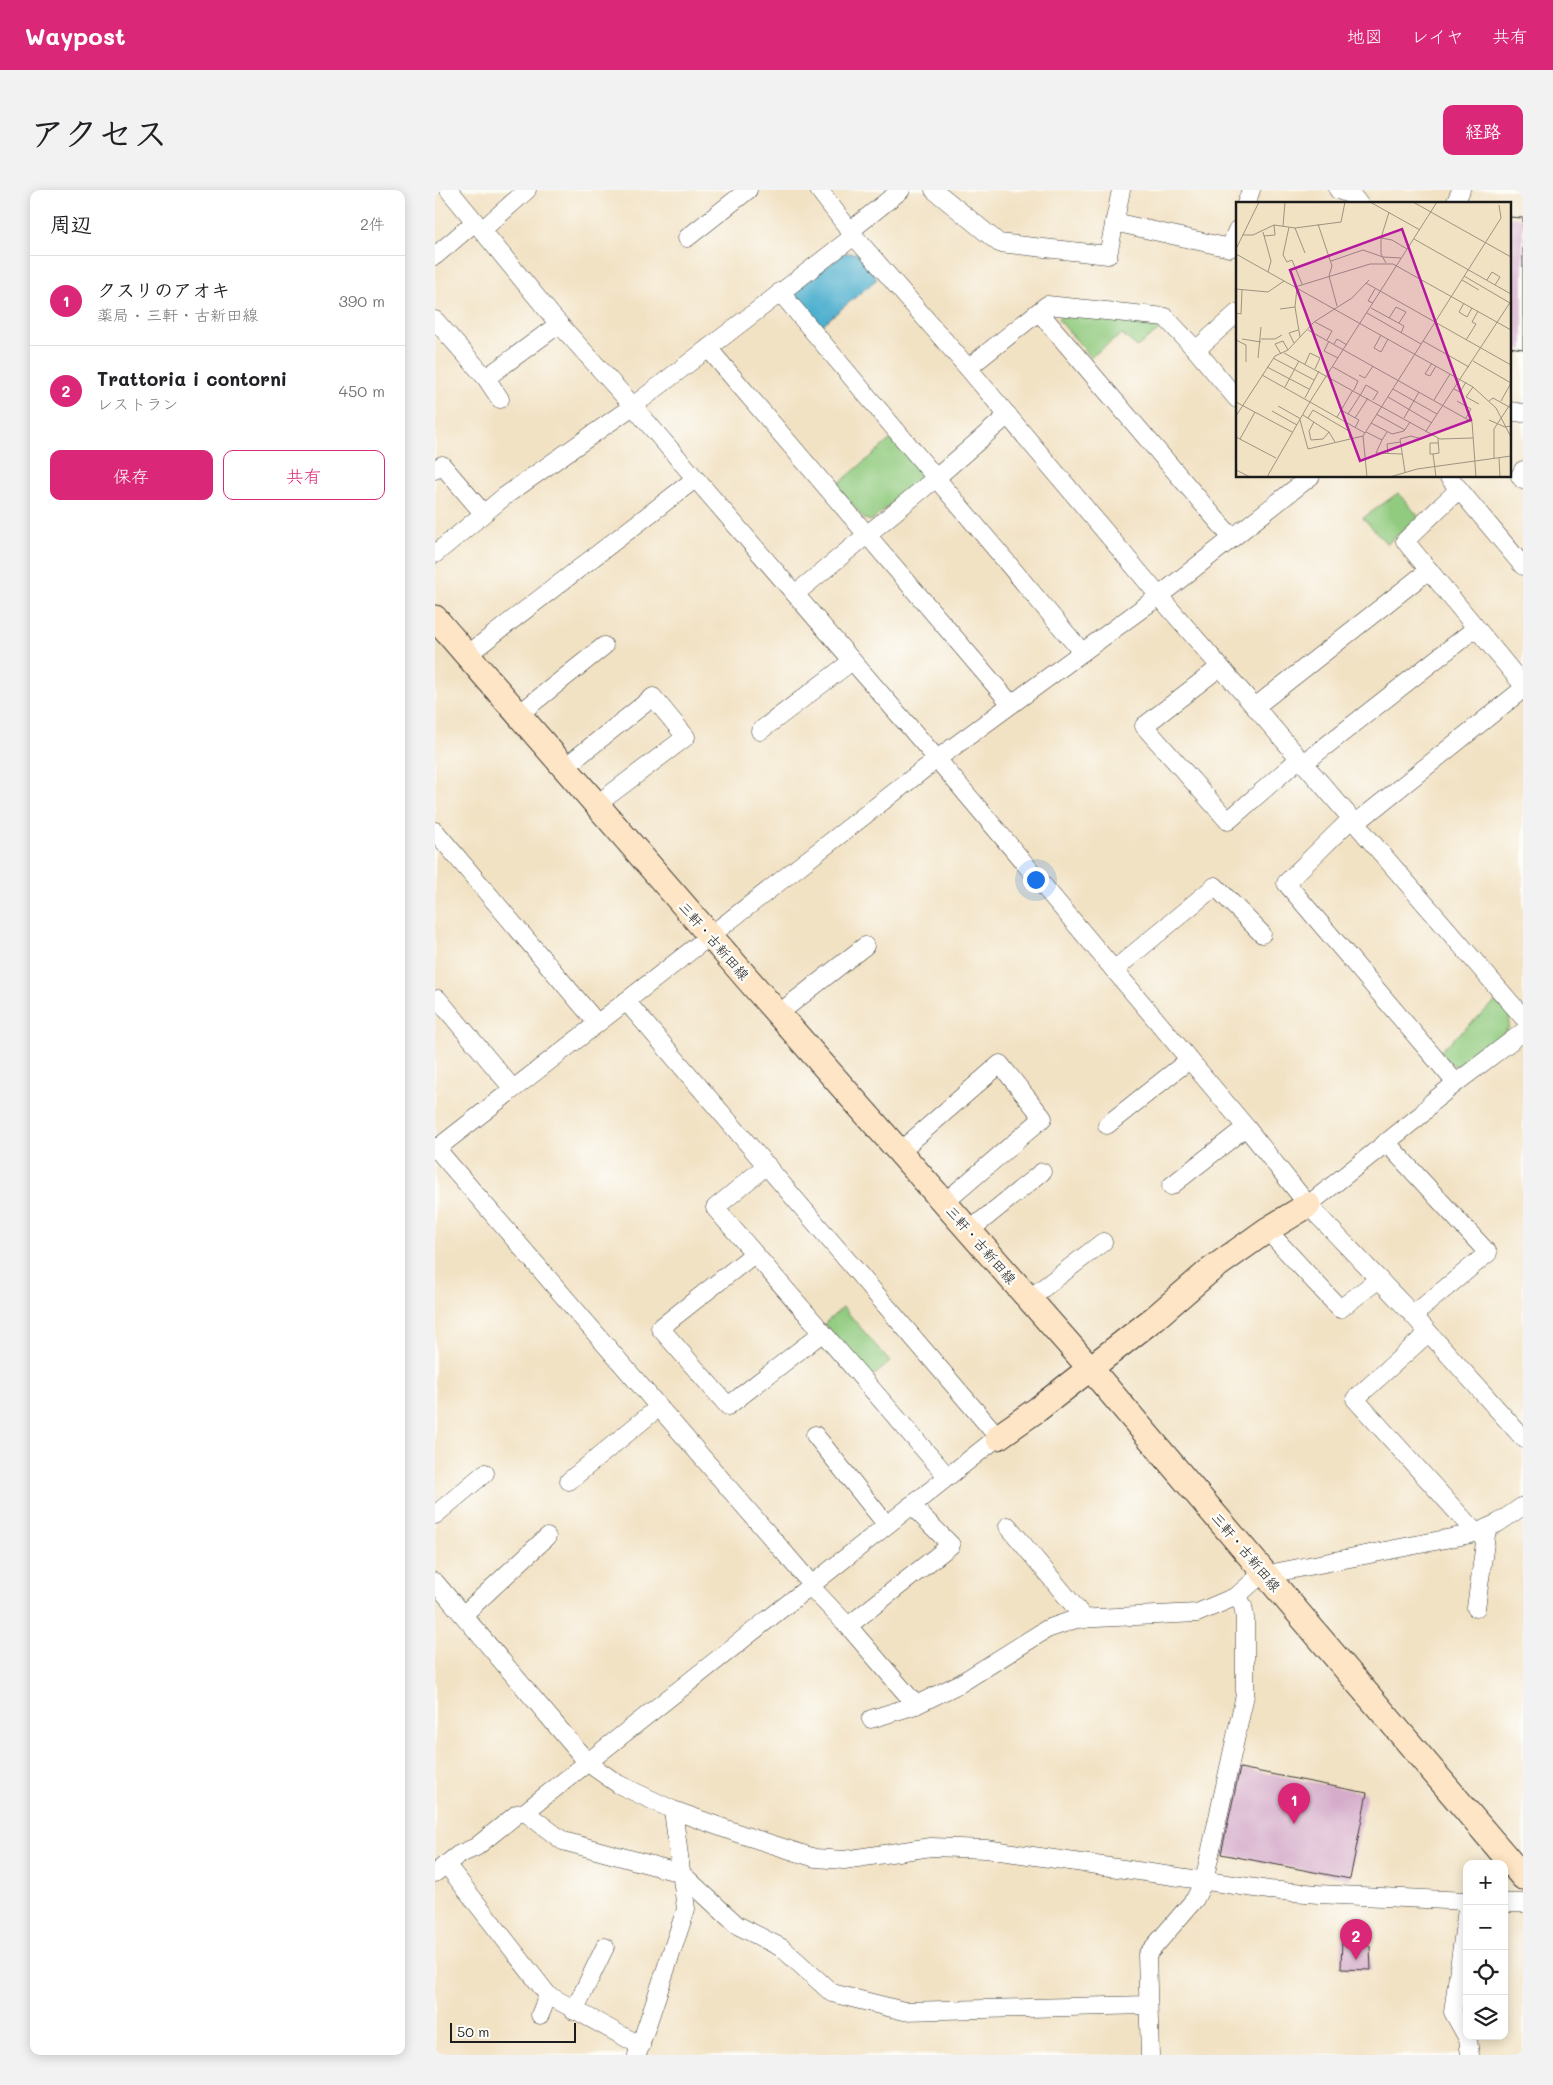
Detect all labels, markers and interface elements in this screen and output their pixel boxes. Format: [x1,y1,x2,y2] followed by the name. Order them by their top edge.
[25,20,126,51] text: Waypost
[1347,24,1383,48] text: 地図
[1411,24,1464,48] text: レイヤ
[1492,24,1528,48] text: 共有
[1443,105,1523,155] button: 経路
[30,109,168,155] text: アクセス
[1236,202,1511,478] inset map
[50,210,92,237] text: 周辺
[360,213,385,234] text: 2件
[97,277,230,302] text: クスリのアオキ
[62,290,70,311] text: 1
[338,290,385,311] text: 390 m
[97,304,258,325] text: 薬局 · 三軒・古新田線
[97,366,287,391] text: Trattoria i contorni
[62,380,70,401] text: 2
[339,380,385,401] text: 450 m
[97,393,178,414] text: レストラン
[50,450,213,500] button: 保存
[223,450,385,500] button: 共有
[1023,867,1049,893] your location
[675,897,754,984] street label: 三軒・古新田線
[942,1201,1021,1288] street label: 三軒・古新田線
[1208,1508,1285,1595] street label: 三軒・古新田線
[1278,1783,1310,1824] pin: 1
[1463,1860,1508,2040] map controls
[1463,1860,1508,1905] button: +
[1463,1905,1508,1950] button: −
[1340,1919,1372,1960] pin: 2
[1463,1950,1508,1995] button: locate
[1463,1995,1508,2040] button: layers
[450,2020,576,2043] scale bar
[457,2022,489,2041] text: 50 m

